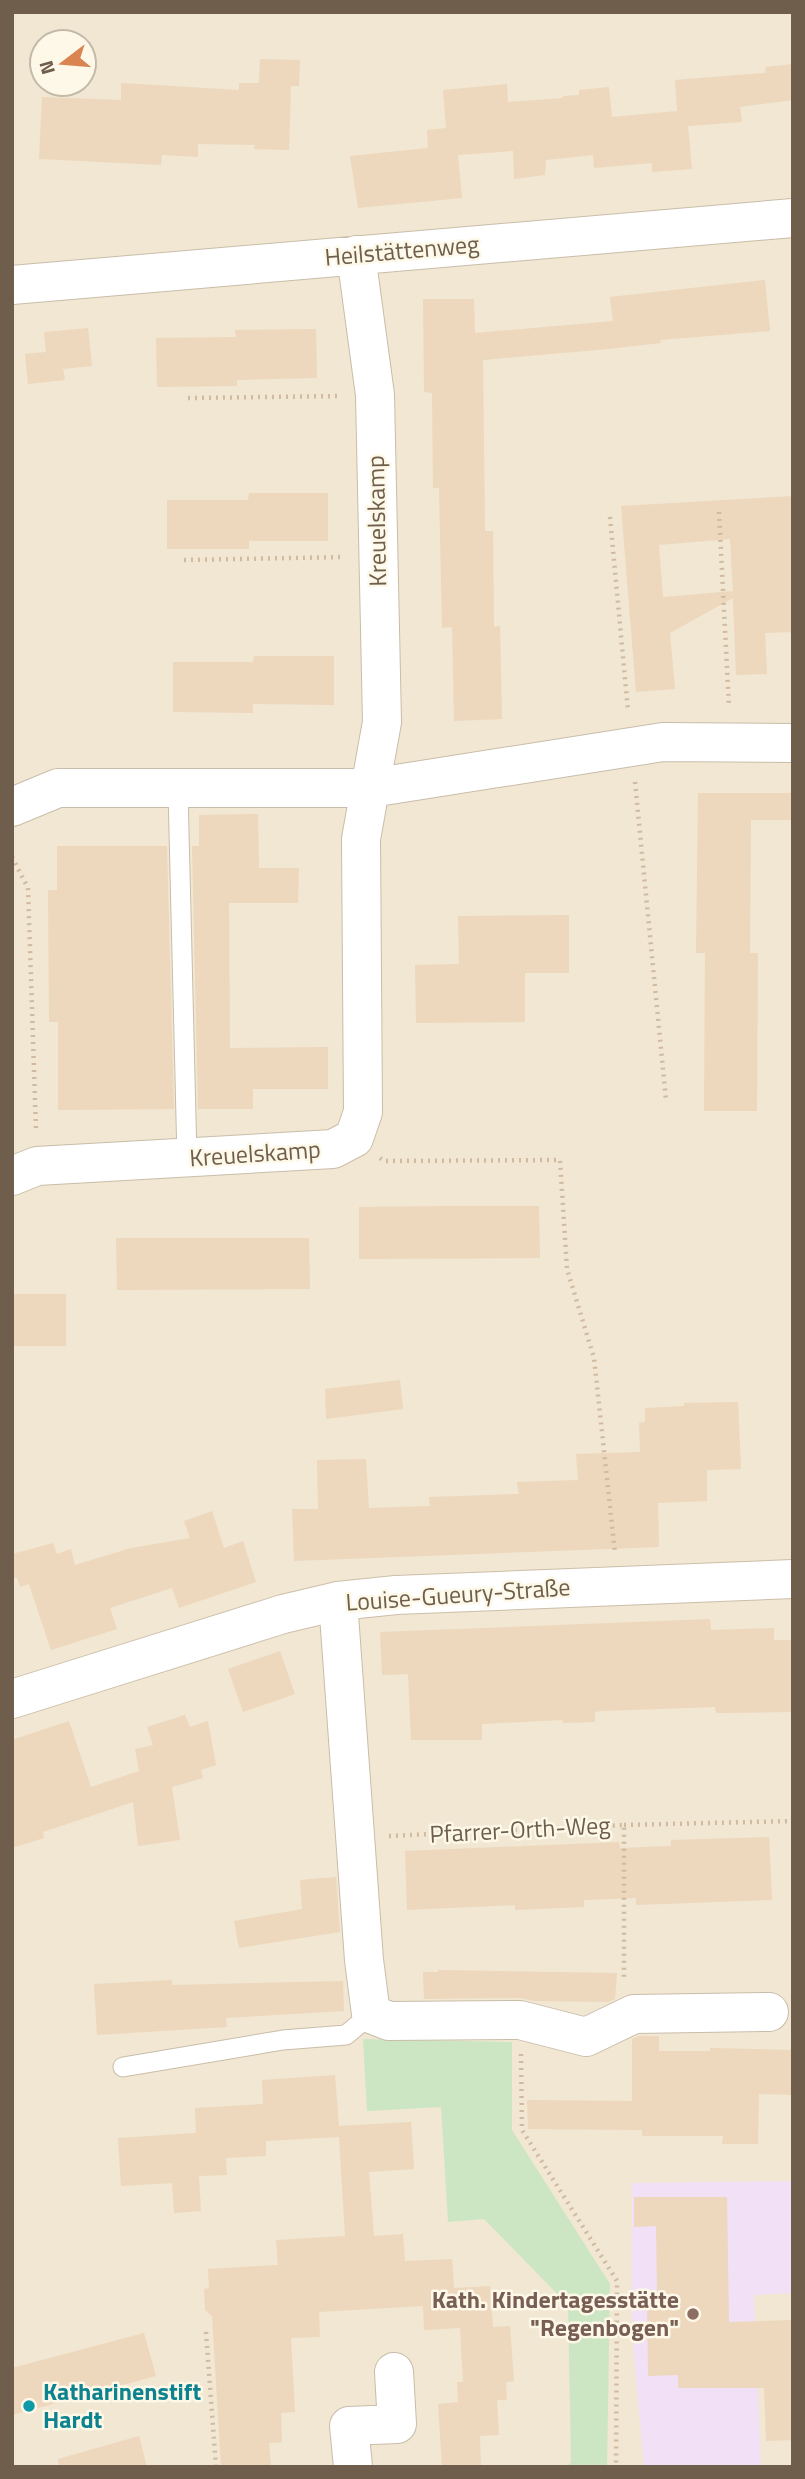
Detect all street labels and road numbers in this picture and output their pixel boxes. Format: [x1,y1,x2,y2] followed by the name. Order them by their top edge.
[323,225,481,275] street label: Heilstättenweg
[357,455,395,587] street label: Kreuelskamp
[188,1130,322,1176] street label: Kreuelskamp
[344,1568,571,1620] street label: Louise-Gueury-Straße
[429,1806,611,1852] street label: Pfarrer-Orth-Weg

